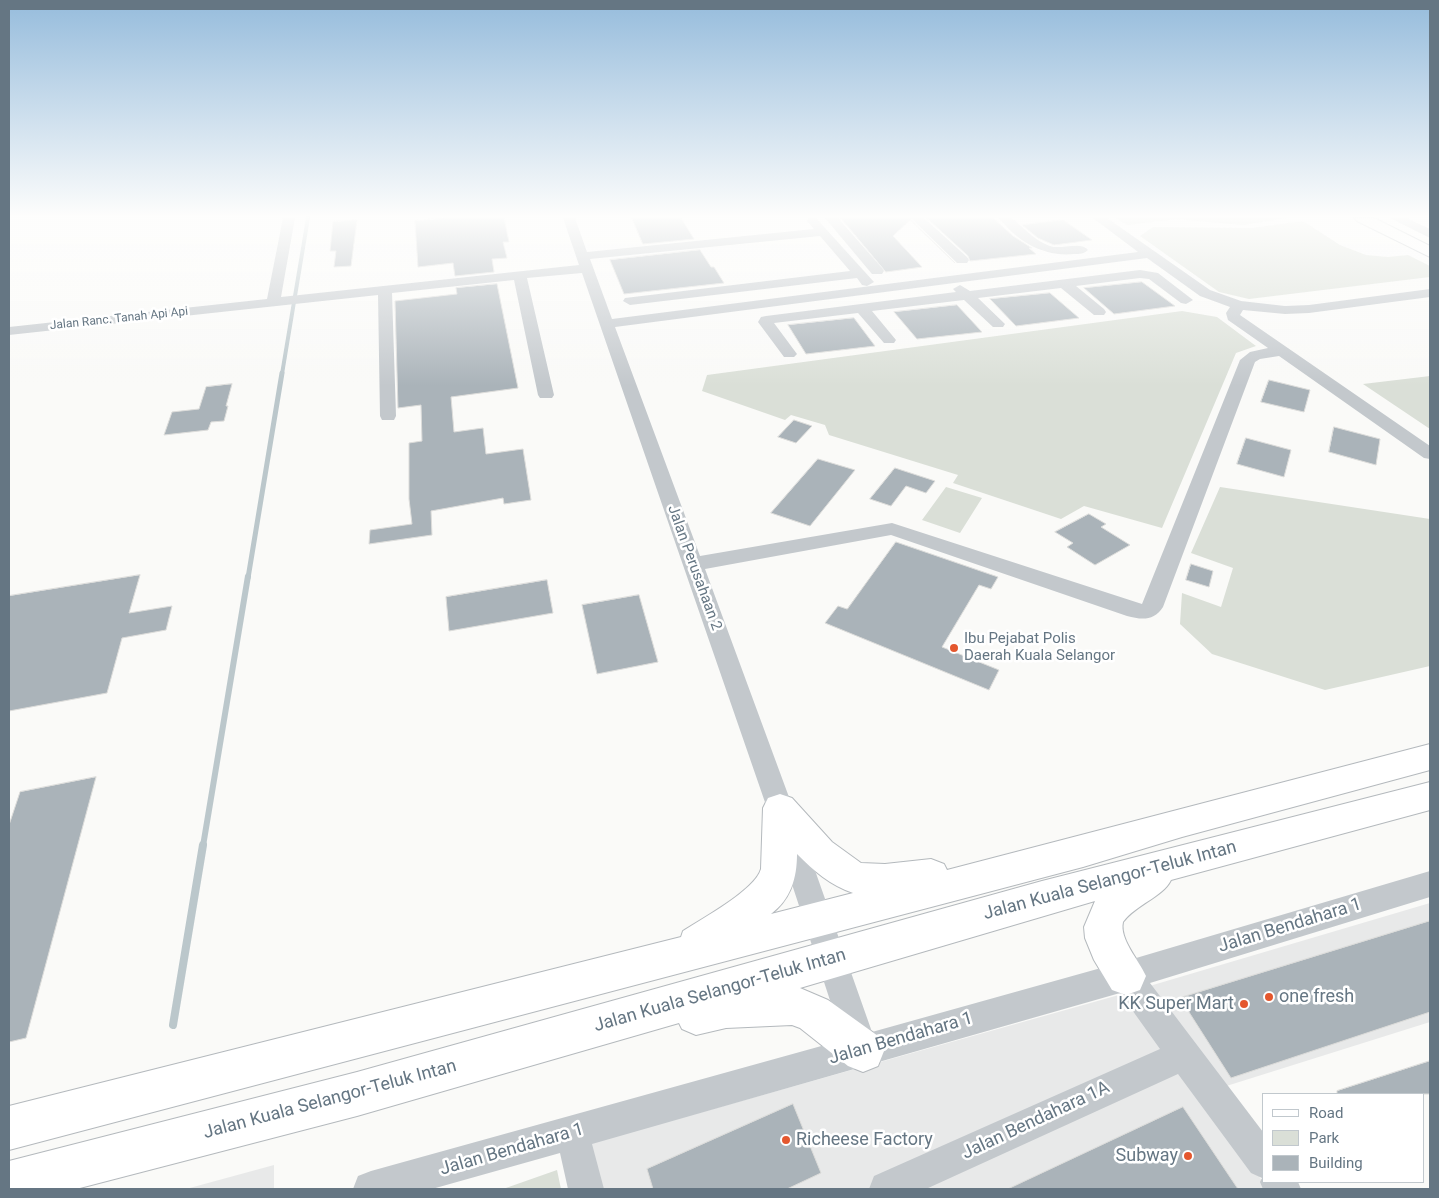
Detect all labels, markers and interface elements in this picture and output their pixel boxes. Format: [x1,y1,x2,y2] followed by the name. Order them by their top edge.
[49,305,189,333] street label: Jalan Ranc. Tanah Api Api
[663,503,725,633] street label: Jalan Perusahaan 2
[964,630,1115,665] place label: Ibu Pejabat Polis Daerah Kuala Selangor
[948,642,960,654] marker: Ibu Pejabat Polis Daerah Kuala Selangor
[981,837,1239,925] street label: Jalan Kuala Selangor-Teluk Intan
[1216,894,1364,958] street label: Jalan Bendahara 1
[591,945,849,1037] street label: Jalan Kuala Selangor-Teluk Intan
[1279,986,1354,1008] place label: one fresh
[1263,991,1275,1003] marker: one fresh
[1118,993,1234,1015] place label: KK Super Mart
[1238,998,1250,1010] marker: KK Super Mart
[827,1008,975,1070] street label: Jalan Bendahara 1
[201,1056,459,1144] street label: Jalan Kuala Selangor-Teluk Intan
[959,1077,1113,1165] street label: Jalan Bendahara 1A
[1262,1093,1424,1183] legend
[1309,1104,1343,1122] text: Road
[438,1119,586,1181] street label: Jalan Bendahara 1
[796,1129,933,1151] place label: Richeese Factory
[1309,1129,1339,1147] text: Park
[780,1134,792,1146] marker: Richeese Factory
[1116,1145,1178,1167] place label: Subway
[1182,1150,1194,1162] marker: Subway
[1309,1154,1363,1172] text: Building

